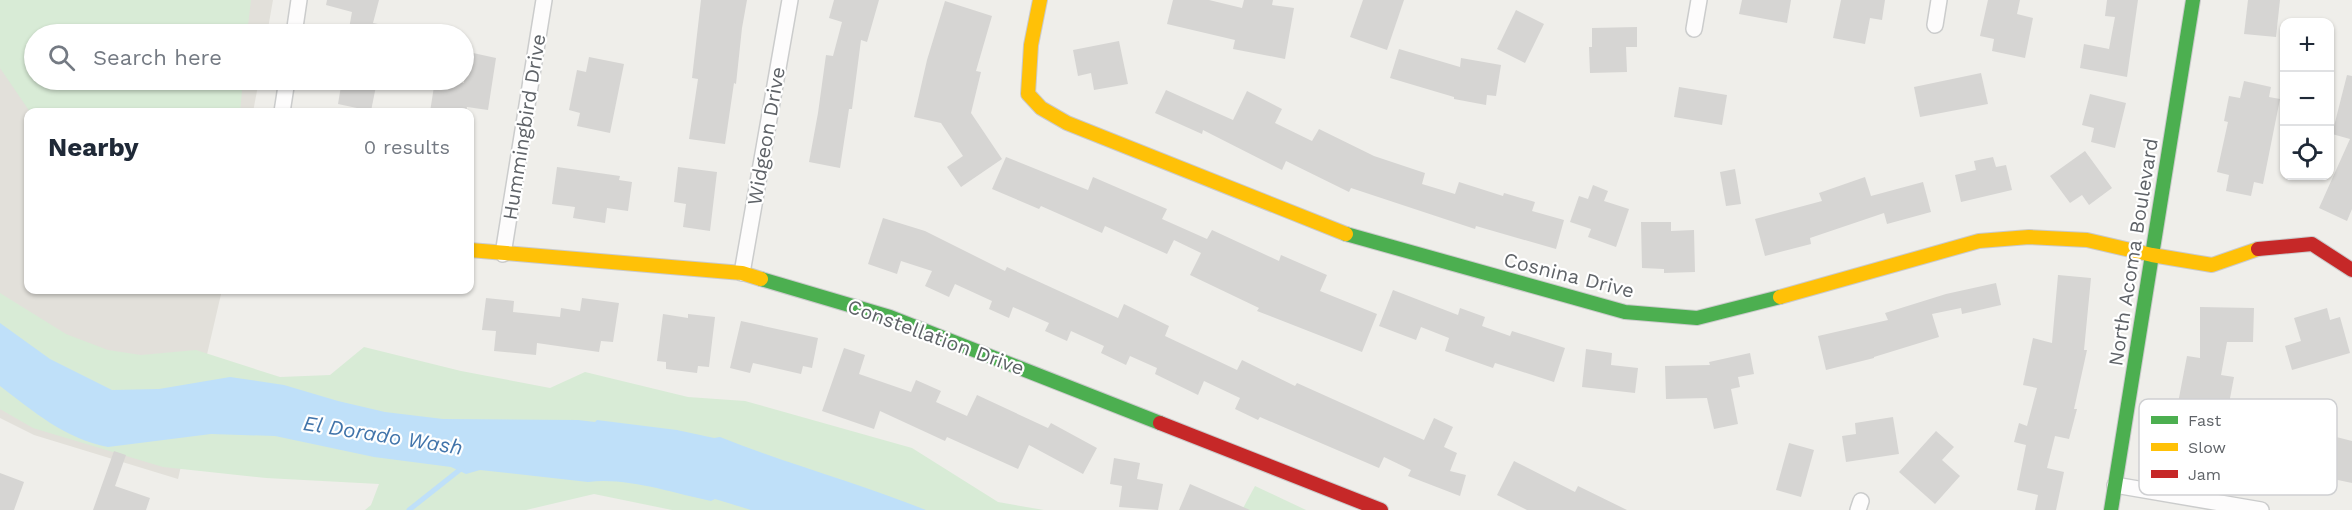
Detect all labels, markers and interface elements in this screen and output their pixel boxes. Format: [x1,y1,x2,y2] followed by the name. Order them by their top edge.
[2280,18,2334,180] map controls
[2280,18,2334,72] button: +
[24,24,474,90] search box
[497,32,551,222] street label: Hummingbird Drive
[45,41,78,74] icon: search
[93,45,222,70] text: Search here
[742,65,790,207] street label: Widgeon Drive
[2280,72,2334,126] button: −
[2280,126,2334,180] button: locate
[48,132,139,162] text: Nearby
[364,135,450,159] text: 0 results
[2103,136,2163,368] street label: North Acoma Boulevard
[1501,247,1637,303] street label: Cosnina Drive
[844,294,1028,380] street label: Constellation Drive
[2139,399,2337,495] legend
[301,410,465,460] water label: El Dorado Wash
[2188,411,2221,430] text: Fast
[2188,438,2226,457] text: Slow
[2188,465,2221,484] text: Jam

